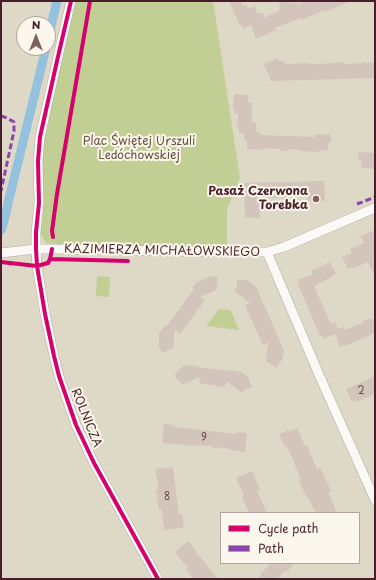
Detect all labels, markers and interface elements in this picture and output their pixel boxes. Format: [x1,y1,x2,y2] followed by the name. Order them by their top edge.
[16,16,56,56] north arrow
[32,16,40,33] text: N
[83,135,195,163] park label: Plac Świętej Urszuli Ledóchowskiej
[208,185,308,213] place label: Pasaż Czerwona Torebka
[311,194,321,204] marker: Pasaż Czerwona Torebka
[64,242,260,260] street label: KAZIMIERZA MICHAŁOWSKIEGO
[357,385,365,397] house number: 2
[68,387,104,449] street label: ROLNICZA
[201,432,207,444] house number: 9
[164,491,170,503] house number: 8
[220,512,360,564] legend
[258,519,319,537] text: Cycle path
[258,539,284,557] text: Path

